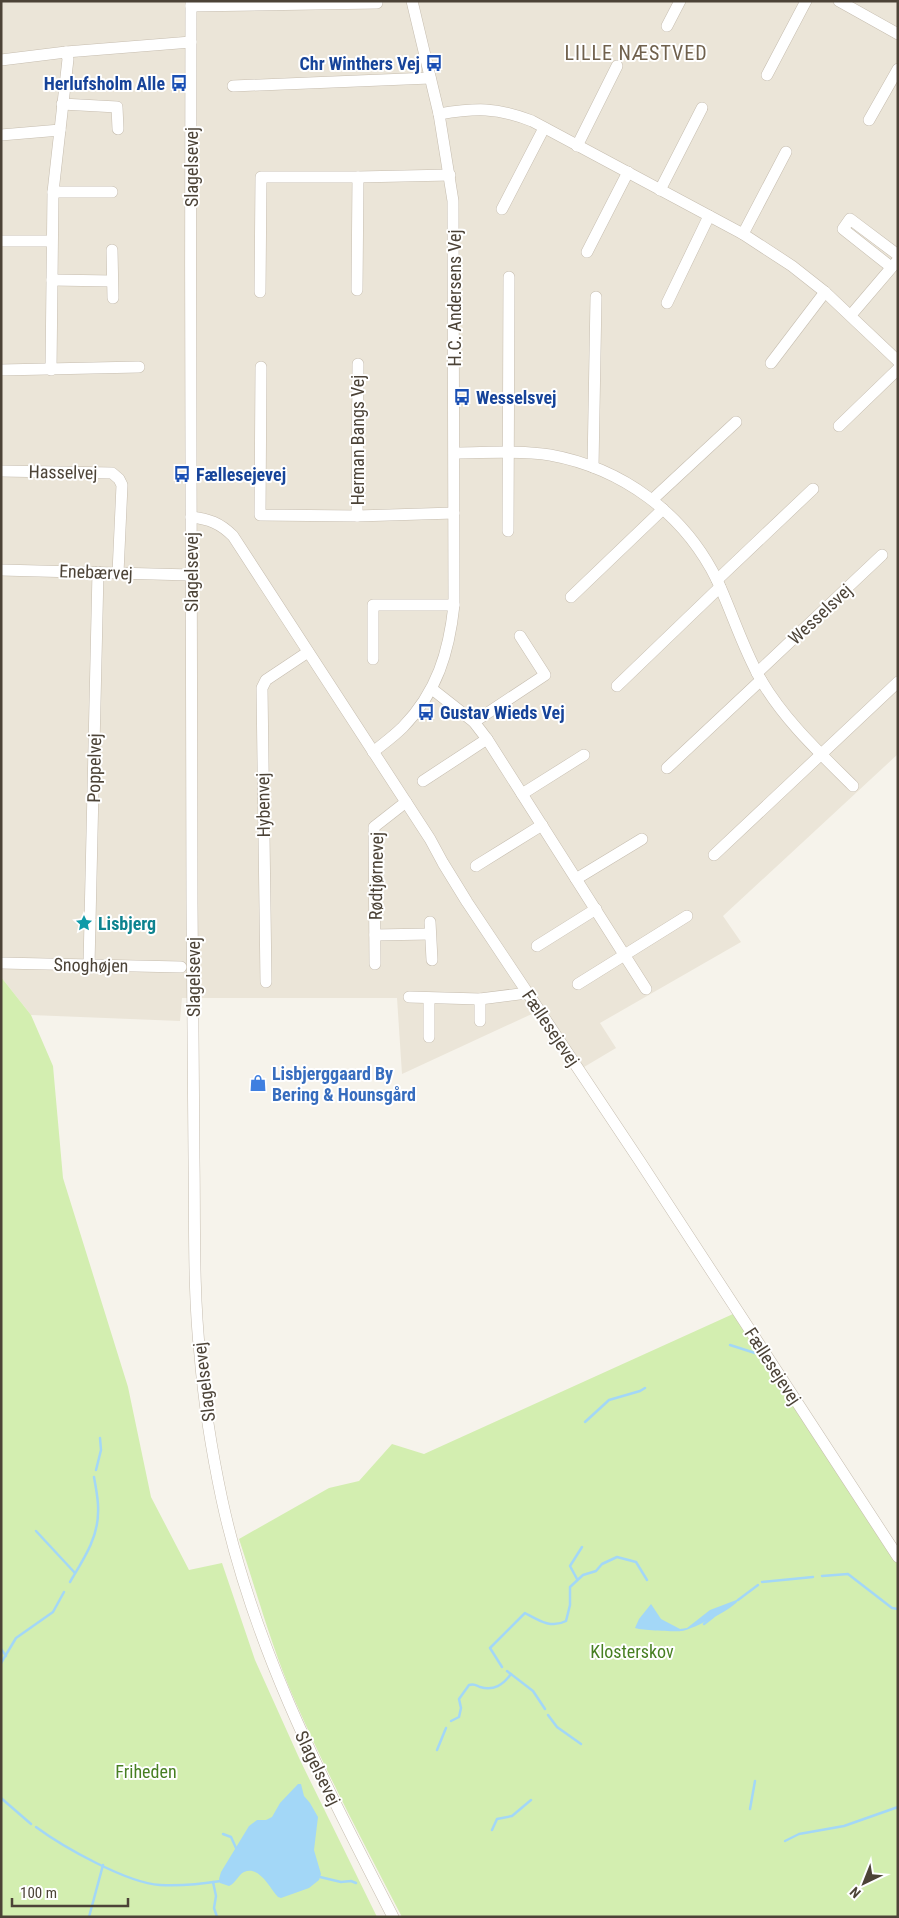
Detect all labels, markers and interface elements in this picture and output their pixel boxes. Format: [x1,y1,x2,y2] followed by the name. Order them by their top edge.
[564,41,708,65] district label: LILLE NÆSTVED
[300,53,420,74] place label: Chr Winthers Vej
[424,53,444,73] bus stop icon: Chr Winthers Vej
[44,73,165,94] place label: Herlufsholm Alle
[169,73,189,93] bus stop icon: Herlufsholm Alle
[181,127,202,207] street label: Slagelsevej
[444,230,465,366] street label: H.C. Andersens Vej
[347,375,368,505] street label: Herman Bangs Vej
[452,387,472,407] bus stop icon: Wesselsvej
[476,387,557,408] place label: Wesselsvej
[28,461,98,483] street label: Hasselvej
[172,464,192,484] bus stop icon: Fællesejevej
[196,464,286,485] place label: Fællesejevej
[181,532,202,612] street label: Slagelsevej
[59,560,133,584] street label: Enebærvej
[784,579,856,649] street label: Wesselsvej
[416,702,436,722] bus stop icon: Gustav Wieds Vej
[440,702,565,723] place label: Gustav Wieds Vej
[83,733,105,803] street label: Poppelvej
[252,772,274,838] street label: Hybenvej
[365,832,387,920] street label: Rødtjørnevej
[74,913,94,933] place icon: Lisbjerg
[98,913,156,934] place label: Lisbjerg
[183,937,204,1017] street label: Slagelsevej
[53,954,129,976] street label: Snoghøjen
[518,986,584,1070] street label: Fællesejevej
[272,1063,416,1105] place label: Lisbjerggaard By Bering & Hounsgård
[248,1073,268,1093] shop icon: Lisbjerggaard By Bering & Hounsgård
[740,1324,806,1408] street label: Fællesejevej
[189,1341,219,1423] street label: Slagelsevej
[590,1641,674,1662] park label: Klosterskov
[291,1727,345,1809] street label: Slagelsevej
[115,1761,177,1782] park label: Friheden
[839,1858,889,1908] north arrow
[12,1876,129,1908] scale bar
[20,1884,57,1902] text: 100 m
[847,1884,864,1901] text: N

